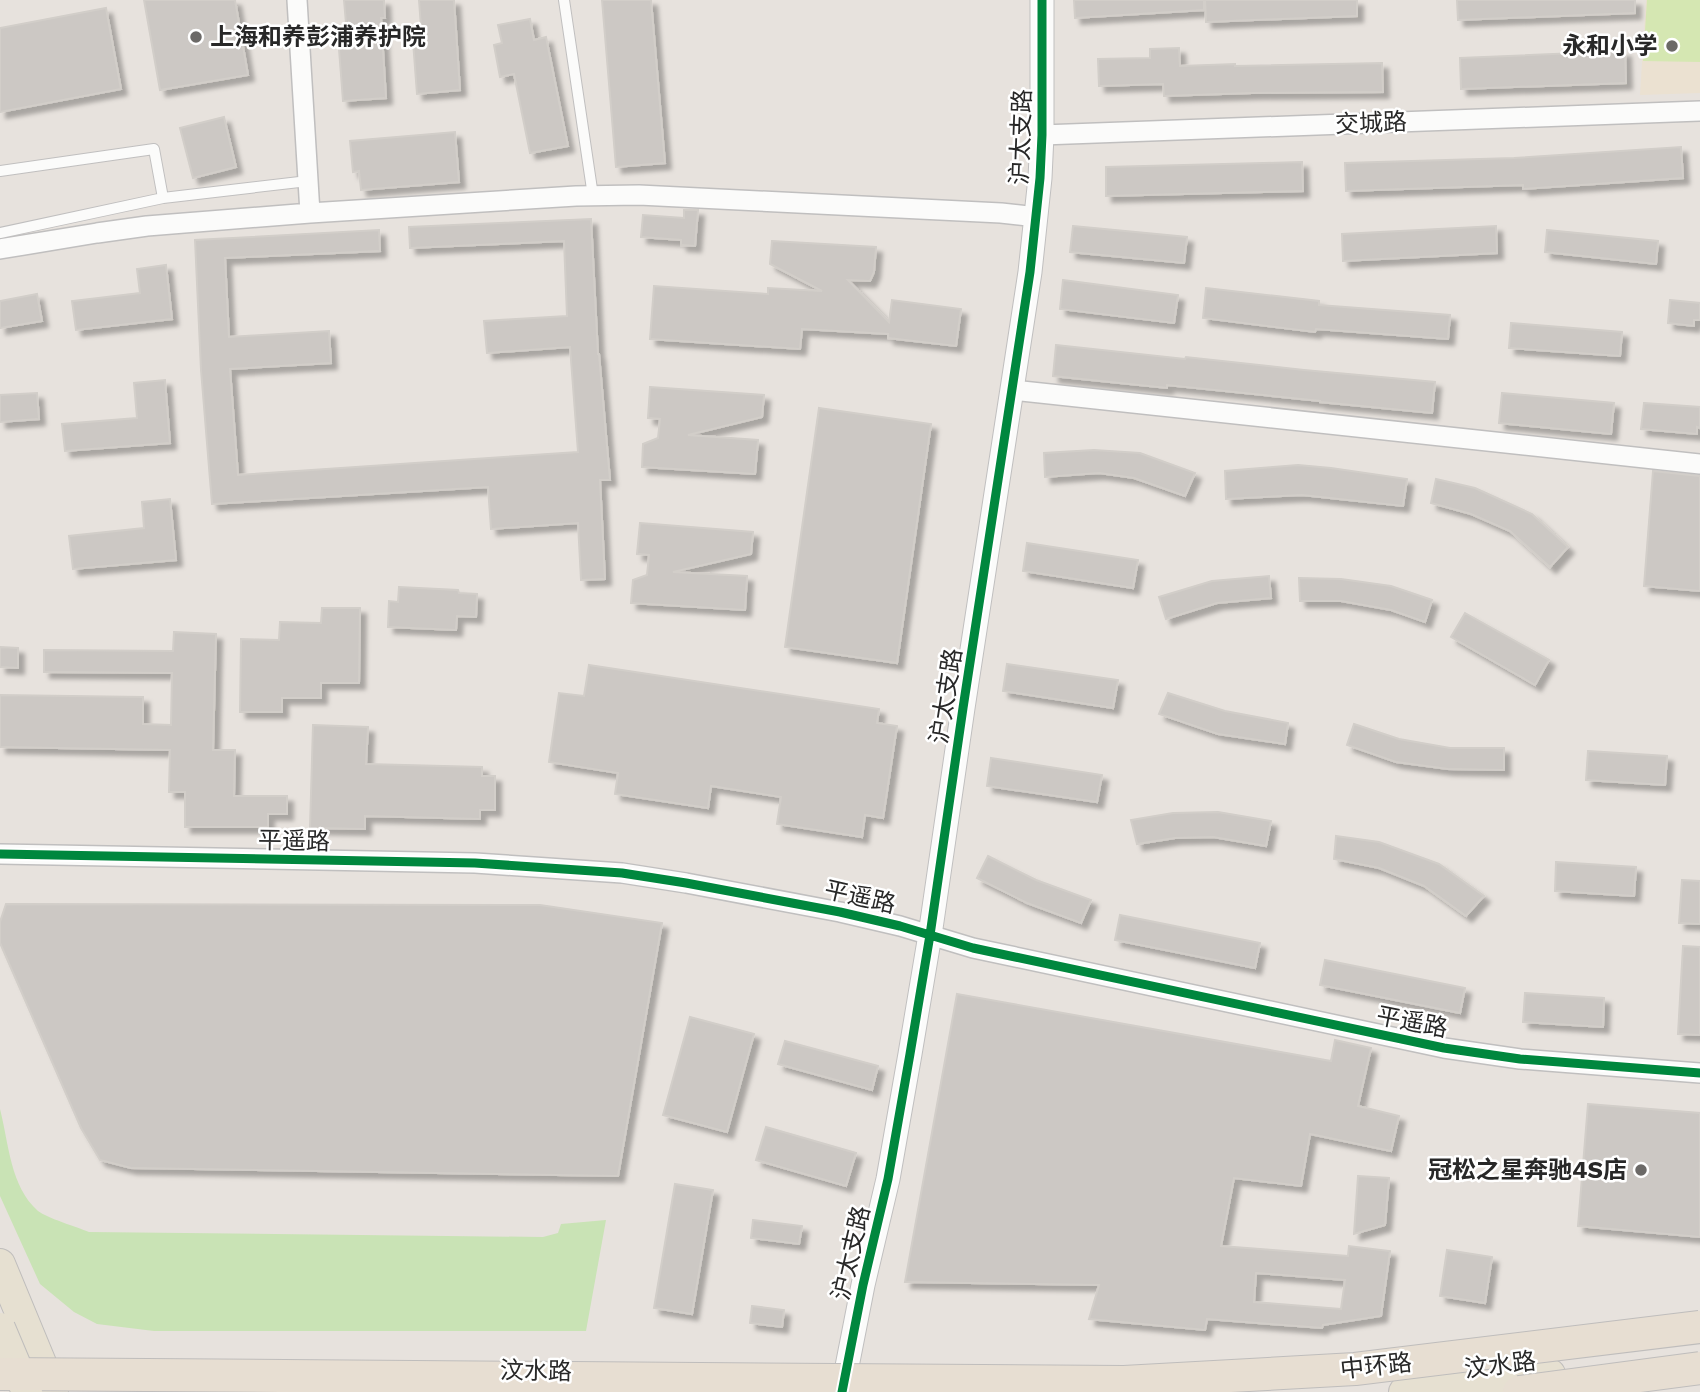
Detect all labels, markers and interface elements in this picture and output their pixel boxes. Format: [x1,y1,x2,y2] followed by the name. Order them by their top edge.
[210,23,426,51] place label: 上海和养彭浦养护院
[188,29,204,45] marker: 上海和养彭浦养护院
[1562,32,1658,60] place label: 永和小学
[1664,38,1680,54] marker: 永和小学
[1005,89,1037,185] street label: 沪太支路
[1335,108,1407,138] street label: 交城路
[925,646,967,746] street label: 沪太支路
[258,826,330,856] street label: 平遥路
[822,875,898,919] street label: 平遥路
[1374,1001,1450,1043] street label: 平遥路
[1428,1156,1627,1184] place label: 冠松之星奔驰4S店
[1633,1162,1649,1178] marker: 冠松之星奔驰4S店
[827,1203,875,1303] street label: 沪太支路
[1463,1347,1537,1383] street label: 汶水路
[1339,1348,1413,1384] street label: 中环路
[500,1356,572,1386] street label: 汶水路

